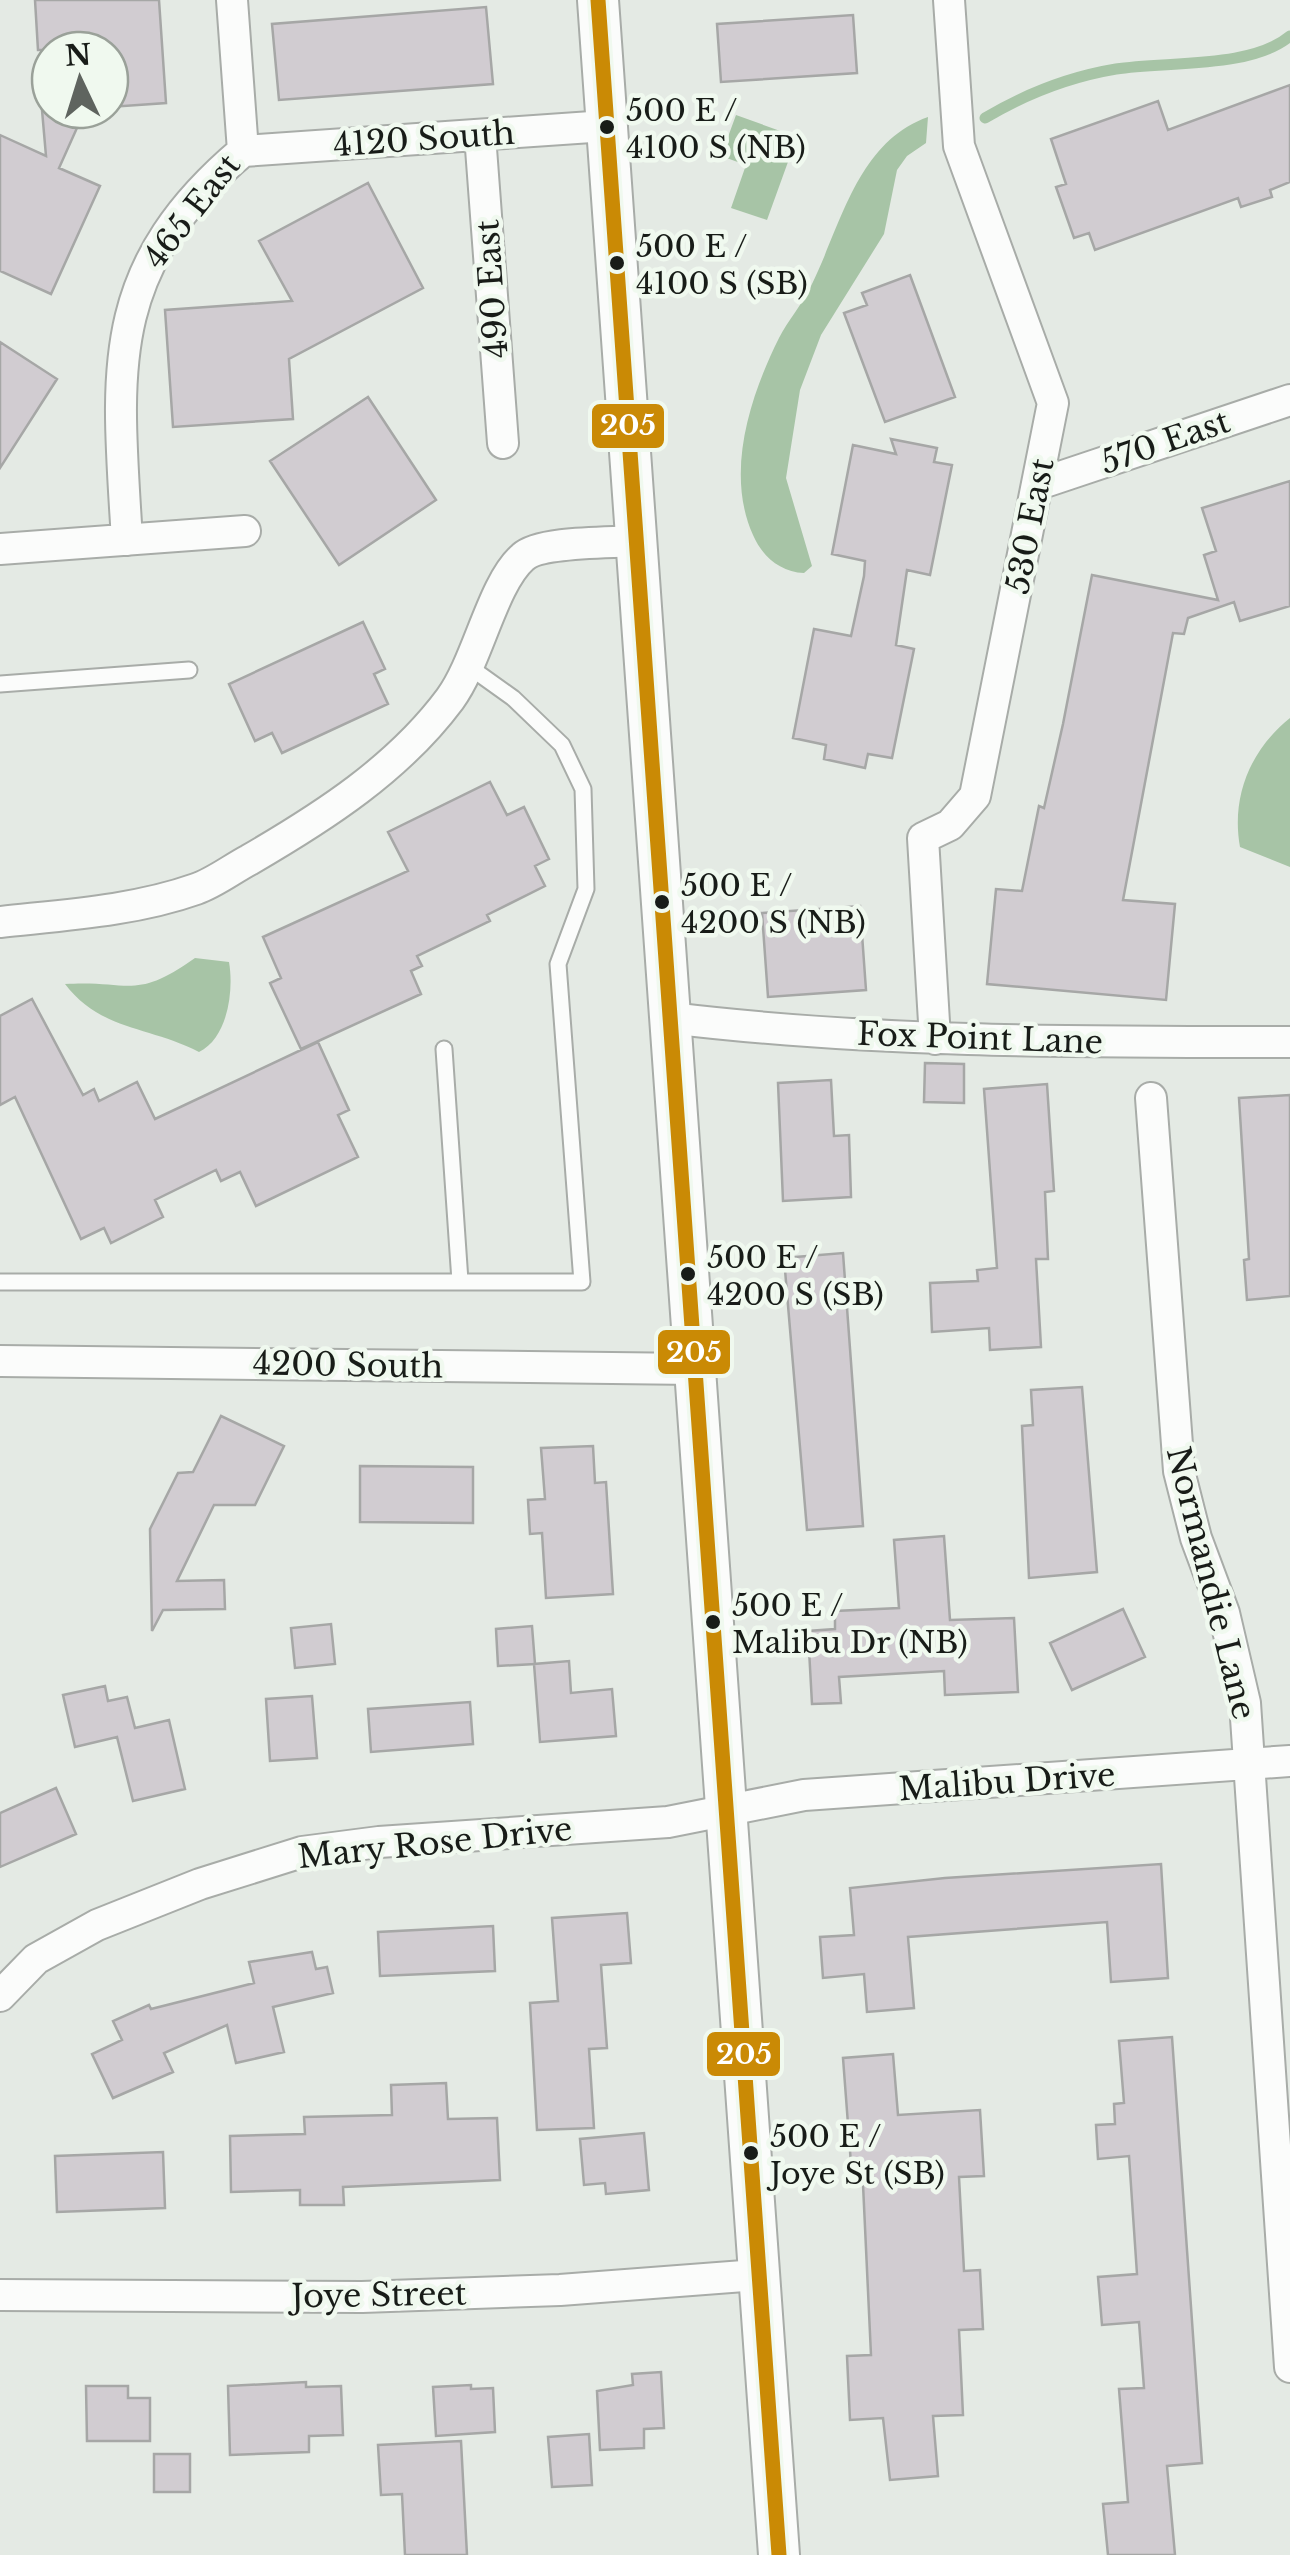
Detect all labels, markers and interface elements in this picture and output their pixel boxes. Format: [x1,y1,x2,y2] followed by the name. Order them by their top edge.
[30,30,130,130] north arrow
[64,37,93,74] text: N
[626,92,806,166] place label: 500 E / 4100 S (NB)
[332,113,516,165] street label: 4120 South
[597,117,617,137] marker: 500 E / 4100 S (NB)
[135,146,249,276] street label: 465 East
[467,218,517,360] street label: 490 East
[636,228,808,302] place label: 500 E / 4100 S (SB)
[607,253,627,273] marker: 500 E / 4100 S (SB)
[1095,401,1235,483] street label: 570 East
[590,402,666,450] line badge: 205
[600,408,656,443] text: 205
[997,455,1063,597] street label: 530 East
[681,867,866,941] place label: 500 E / 4200 S (NB)
[652,892,672,912] marker: 500 E / 4200 S (NB)
[856,1014,1104,1062] street label: Fox Point Lane
[707,1239,884,1313] place label: 500 E / 4200 S (SB)
[678,1264,698,1284] marker: 500 E / 4200 S (SB)
[656,1328,732,1376] line badge: 205
[666,1335,722,1370] text: 205
[252,1343,444,1387] street label: 4200 South
[1158,1443,1264,1723] street label: Normandie Lane
[732,1587,968,1661] place label: 500 E / Malibu Dr (NB)
[703,1612,723,1632] marker: 500 E / Malibu Dr (NB)
[897,1754,1117,1810] street label: Malibu Drive
[296,1809,574,1877] street label: Mary Rose Drive
[705,2030,782,2078] line badge: 205
[716,2037,772,2072] text: 205
[766,2118,945,2192] place label: 500 E / Joye St (SB)
[741,2143,761,2163] marker: 500 E / Joye St (SB)
[287,2273,467,2317] street label: Joye Street

